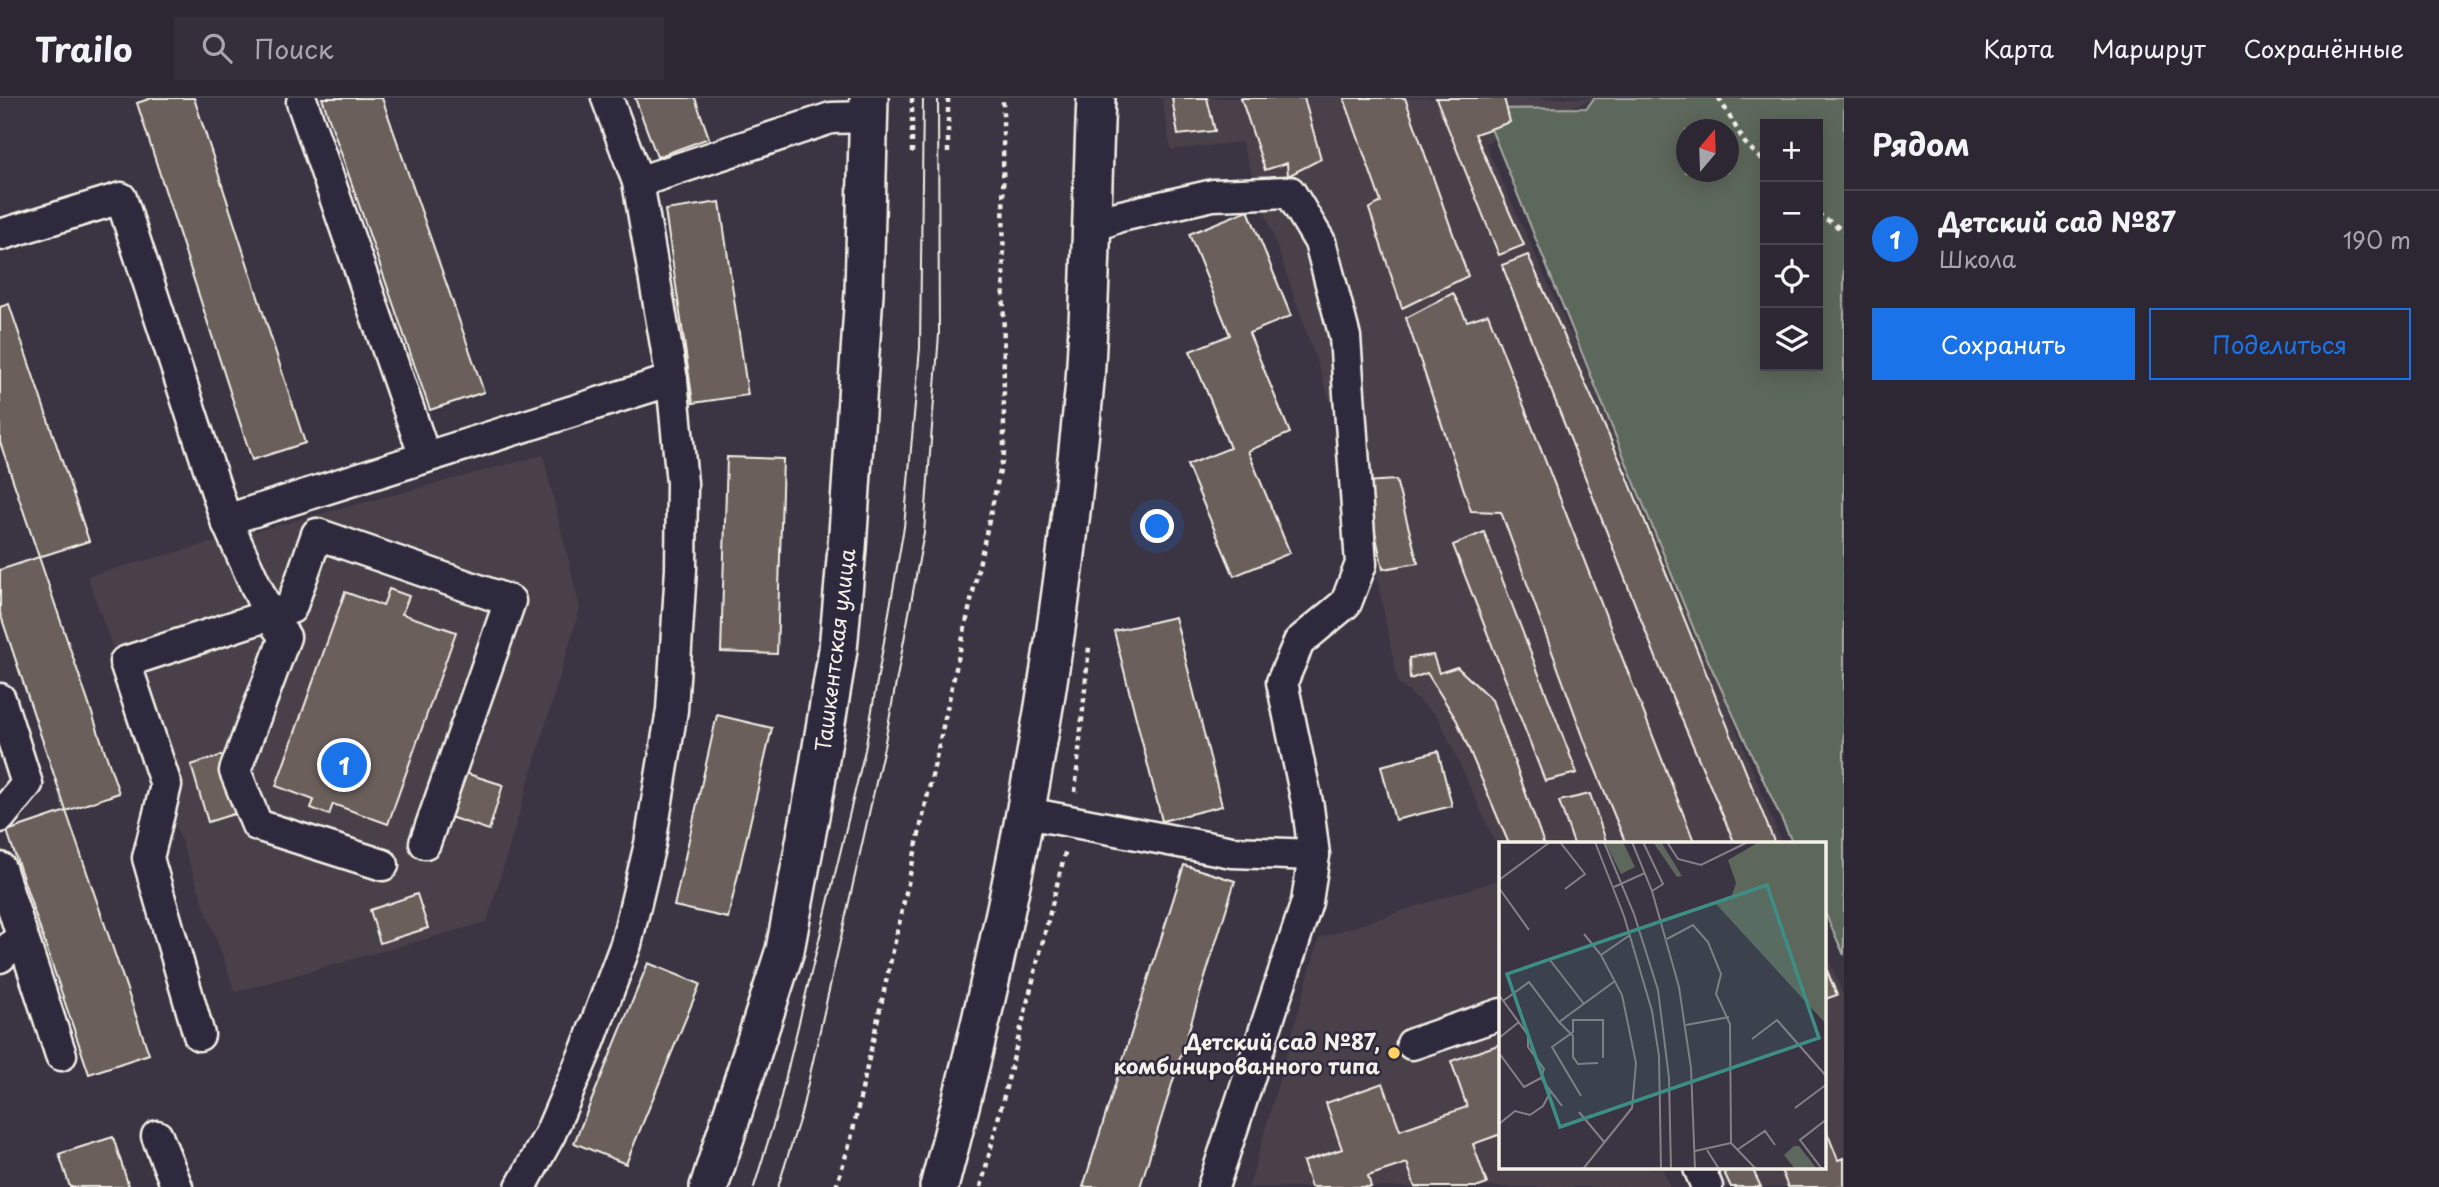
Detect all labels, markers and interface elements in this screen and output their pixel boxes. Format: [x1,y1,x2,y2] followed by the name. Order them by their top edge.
[174,17,664,80] search box
[35,23,132,73] text: Trailo
[198,29,236,67] icon: search
[254,29,333,68] text: Поиск
[1983,30,2054,66] text: Карта
[2092,30,2206,66] text: Маршрут
[2244,30,2404,66] text: Сохранённые
[1676,119,1739,182] north arrow
[1760,119,1823,371] map controls
[1760,119,1823,182] button: +
[1872,121,1970,166] text: Рядом
[1760,182,1823,245] button: −
[1939,202,2176,241] text: Детский сад №87
[1890,222,1901,257] text: 1
[2343,222,2411,257] text: 190 m
[1939,241,2016,276] text: Школа
[1760,245,1823,308] button: locate
[1760,308,1823,371] button: layers
[1872,308,2135,380] button: Сохранить
[2149,308,2411,380] button: Поделиться
[1140,509,1174,543] your location
[806,546,862,753] street label: Ташкентская улица
[321,739,367,791] pin: 1
[1499,842,1826,1170] inset map
[1113,1025,1380,1081] place label: Детский сад №87, комбинированного типа
[1386,1045,1402,1061] marker: Детский сад №87, комбинированного типа

